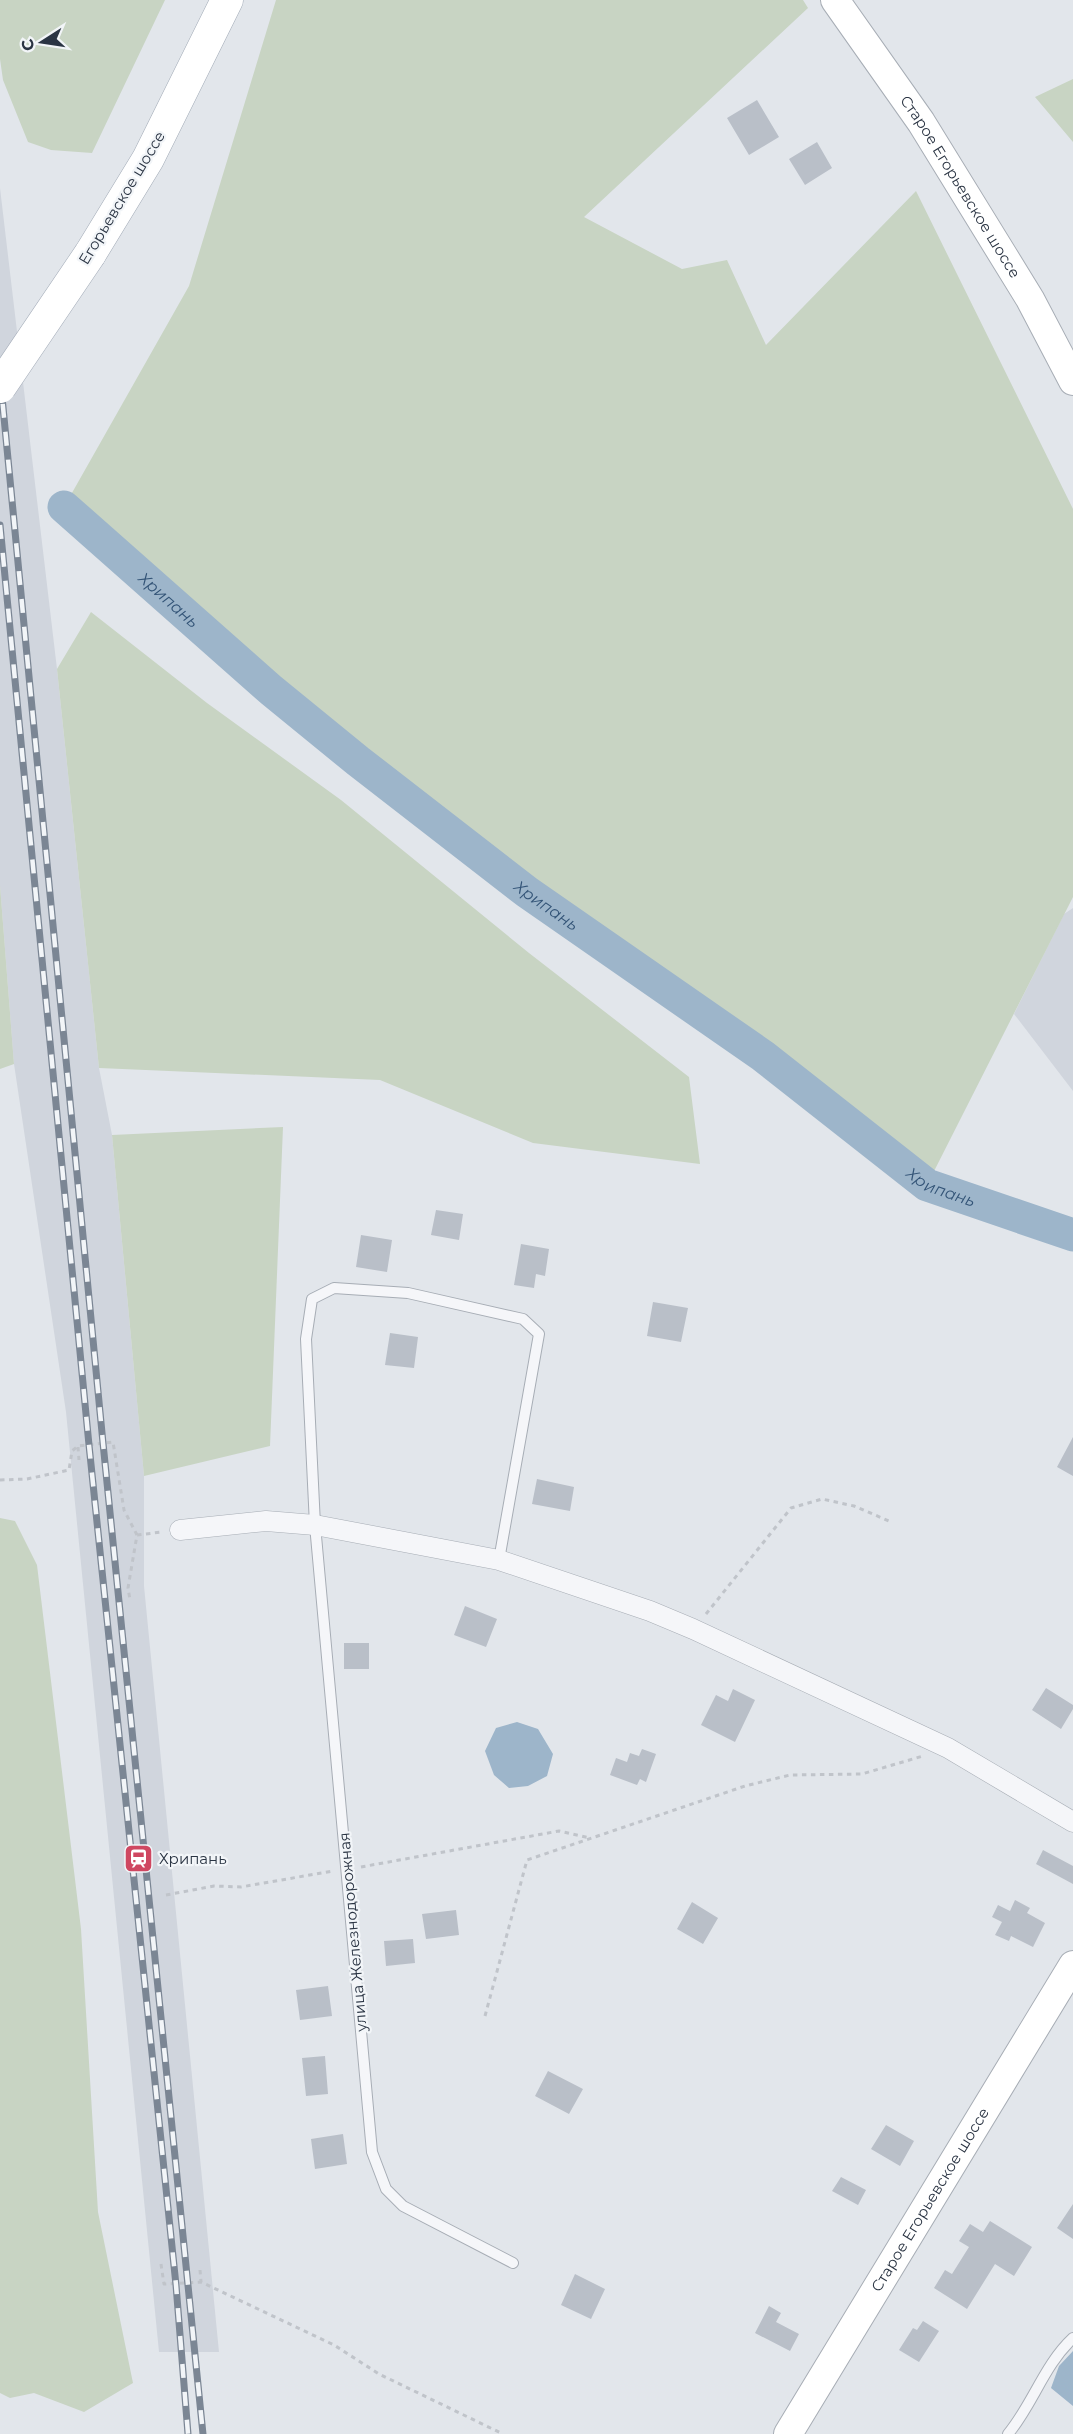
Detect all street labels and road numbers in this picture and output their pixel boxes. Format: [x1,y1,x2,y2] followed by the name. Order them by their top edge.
[896,92,1025,281] street label: Старое Егорьевское шоссе
[74,128,169,268] street label: Егорьевское шоссе
[334,1831,371,2034] street label: улица Железнодорожная
[867,2104,993,2295] street label: Старое Егорьевское шоссе

